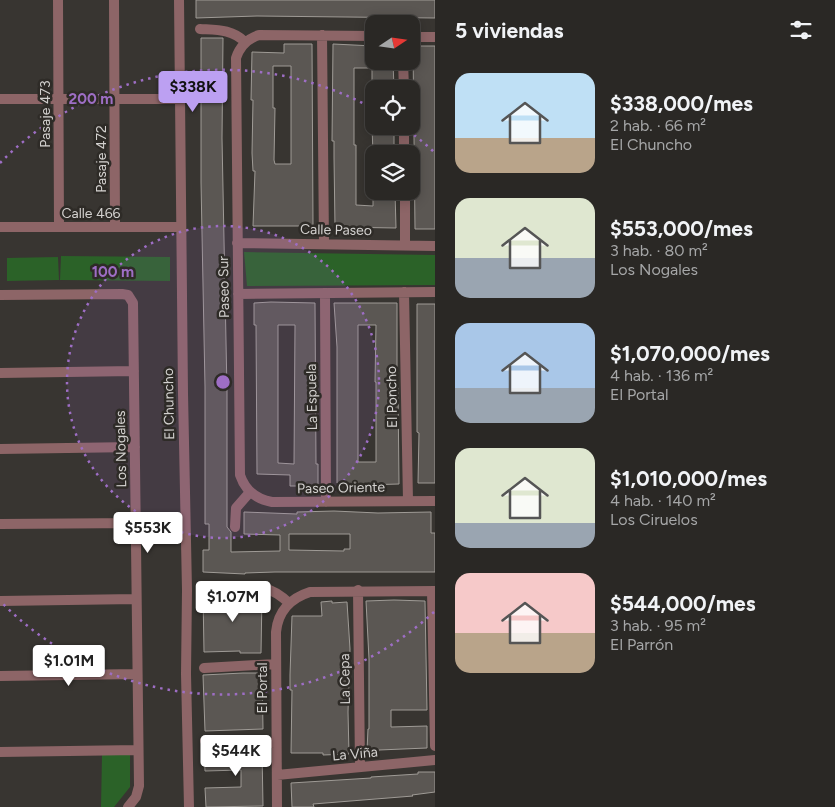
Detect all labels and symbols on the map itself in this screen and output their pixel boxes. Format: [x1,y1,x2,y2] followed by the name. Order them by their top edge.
[365,15,420,70] north arrow
[158,70,228,113] pin: $338K
[37,80,54,148] street label: Pasaje 473
[69,90,113,108] text: 200 m
[93,125,110,193] street label: Pasaje 472
[61,205,121,222] street label: Calle 466
[300,221,372,239] street label: Calle Paseo
[215,256,233,318] street label: Paseo Sur
[92,263,134,281] text: 100 m
[303,364,321,430] street label: La Espuela
[383,366,401,428] street label: El Poncho
[160,368,178,440] street label: El Chuncho
[214,373,232,391] centre of rings
[112,410,130,488] street label: Los Nogales
[297,479,386,497] street label: Paseo Oriente
[113,512,183,554] pin: $553K
[192,580,274,623] pin: $1.07M
[28,644,110,687] pin: $1.01M
[336,653,354,705] street label: La Cepa
[254,662,271,714] street label: El Portal
[201,734,271,777] pin: $544K
[331,744,379,764] street label: La Viña

